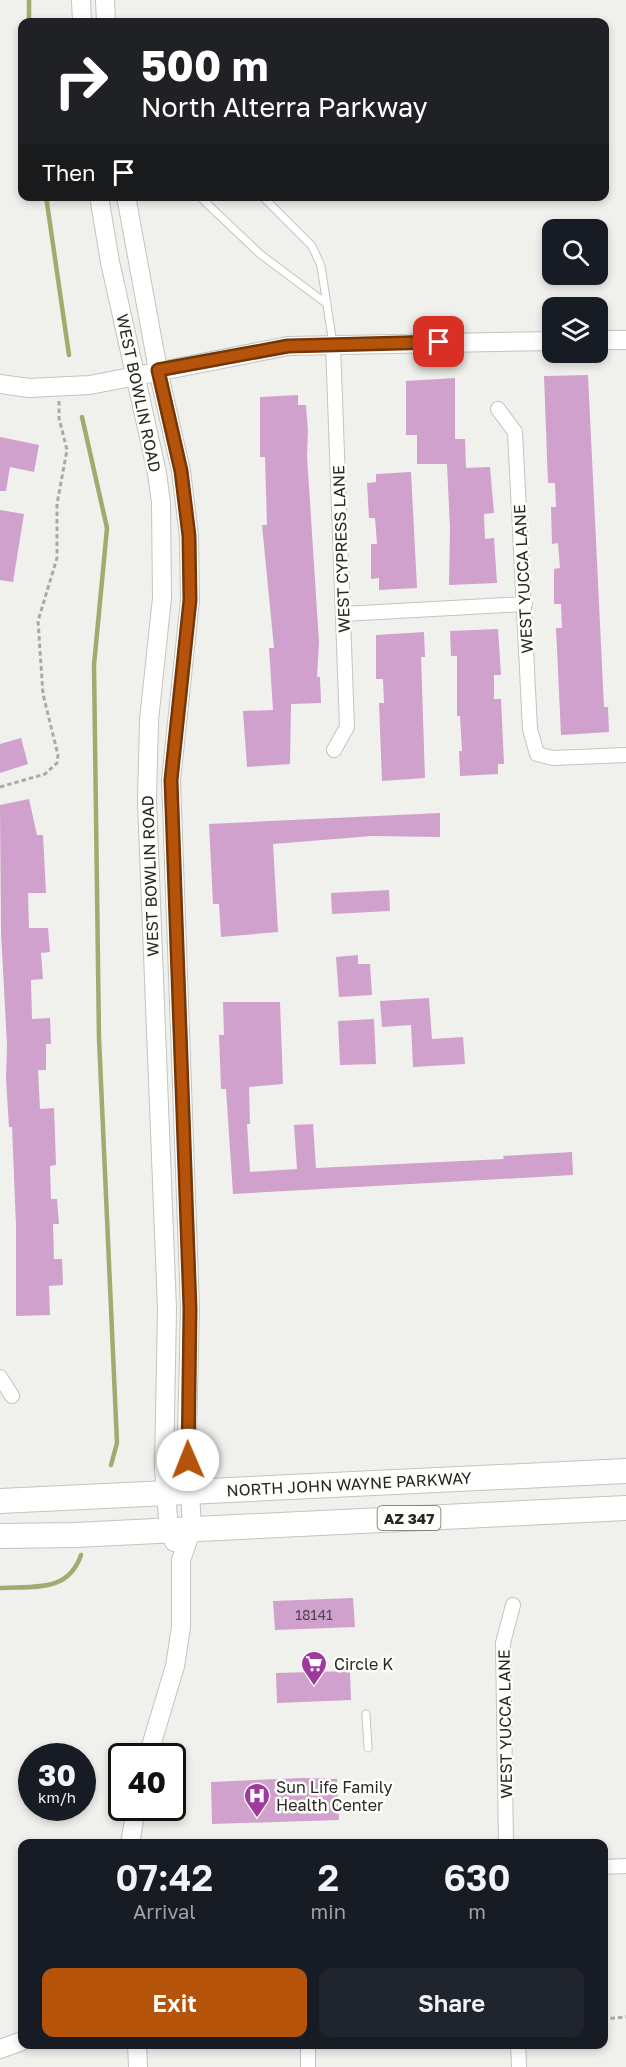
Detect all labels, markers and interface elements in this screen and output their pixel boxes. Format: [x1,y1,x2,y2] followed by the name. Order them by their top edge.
[141,40,268,90] text: 500 m
[42,42,120,120] icon: right
[141,91,428,123] text: North Alterra Parkway
[107,156,140,189] icon: arrive
[42,159,95,186] text: Then
[542,219,608,363] map controls
[542,219,608,285] button: search
[542,297,608,363] button: layers
[112,312,166,474] street label: WEST BOWLIN ROAD
[413,316,464,367] pin
[422,325,455,358] icon: arrive
[328,465,354,633] street label: WEST CYPRESS LANE
[509,504,537,654] street label: WEST YUCCA LANE
[137,795,163,957] street label: WEST BOWLIN ROAD
[156,1428,220,1492] position arrow
[226,1468,473,1500] street label: NORTH JOHN WAYNE PARKWAY
[378,1506,440,1530] road number: AZ 347
[295,1606,333,1623] house number: 18141
[299,1649,329,1687] supermarket icon: Circle K
[494,1649,516,1799] street label: WEST YUCCA LANE
[334,1654,393,1674] place label: Circle K
[108,1743,186,1821] speed limit sign: 40
[38,1757,76,1793] text: 30
[276,1777,393,1815] place label: Sun Life Family Health Center
[242,1781,272,1819] hospital icon: Sun Life Family Health Center
[38,1788,76,1806] text: km/h
[115,1856,213,1899] text: 07:42
[317,1856,339,1899] text: 2
[443,1856,511,1899] text: 630
[133,1899,196,1923] text: Arrival
[311,1899,346,1923] text: min
[468,1899,486,1923] text: m
[42,1968,307,2037] button: Exit
[319,1968,584,2037] button: Share

